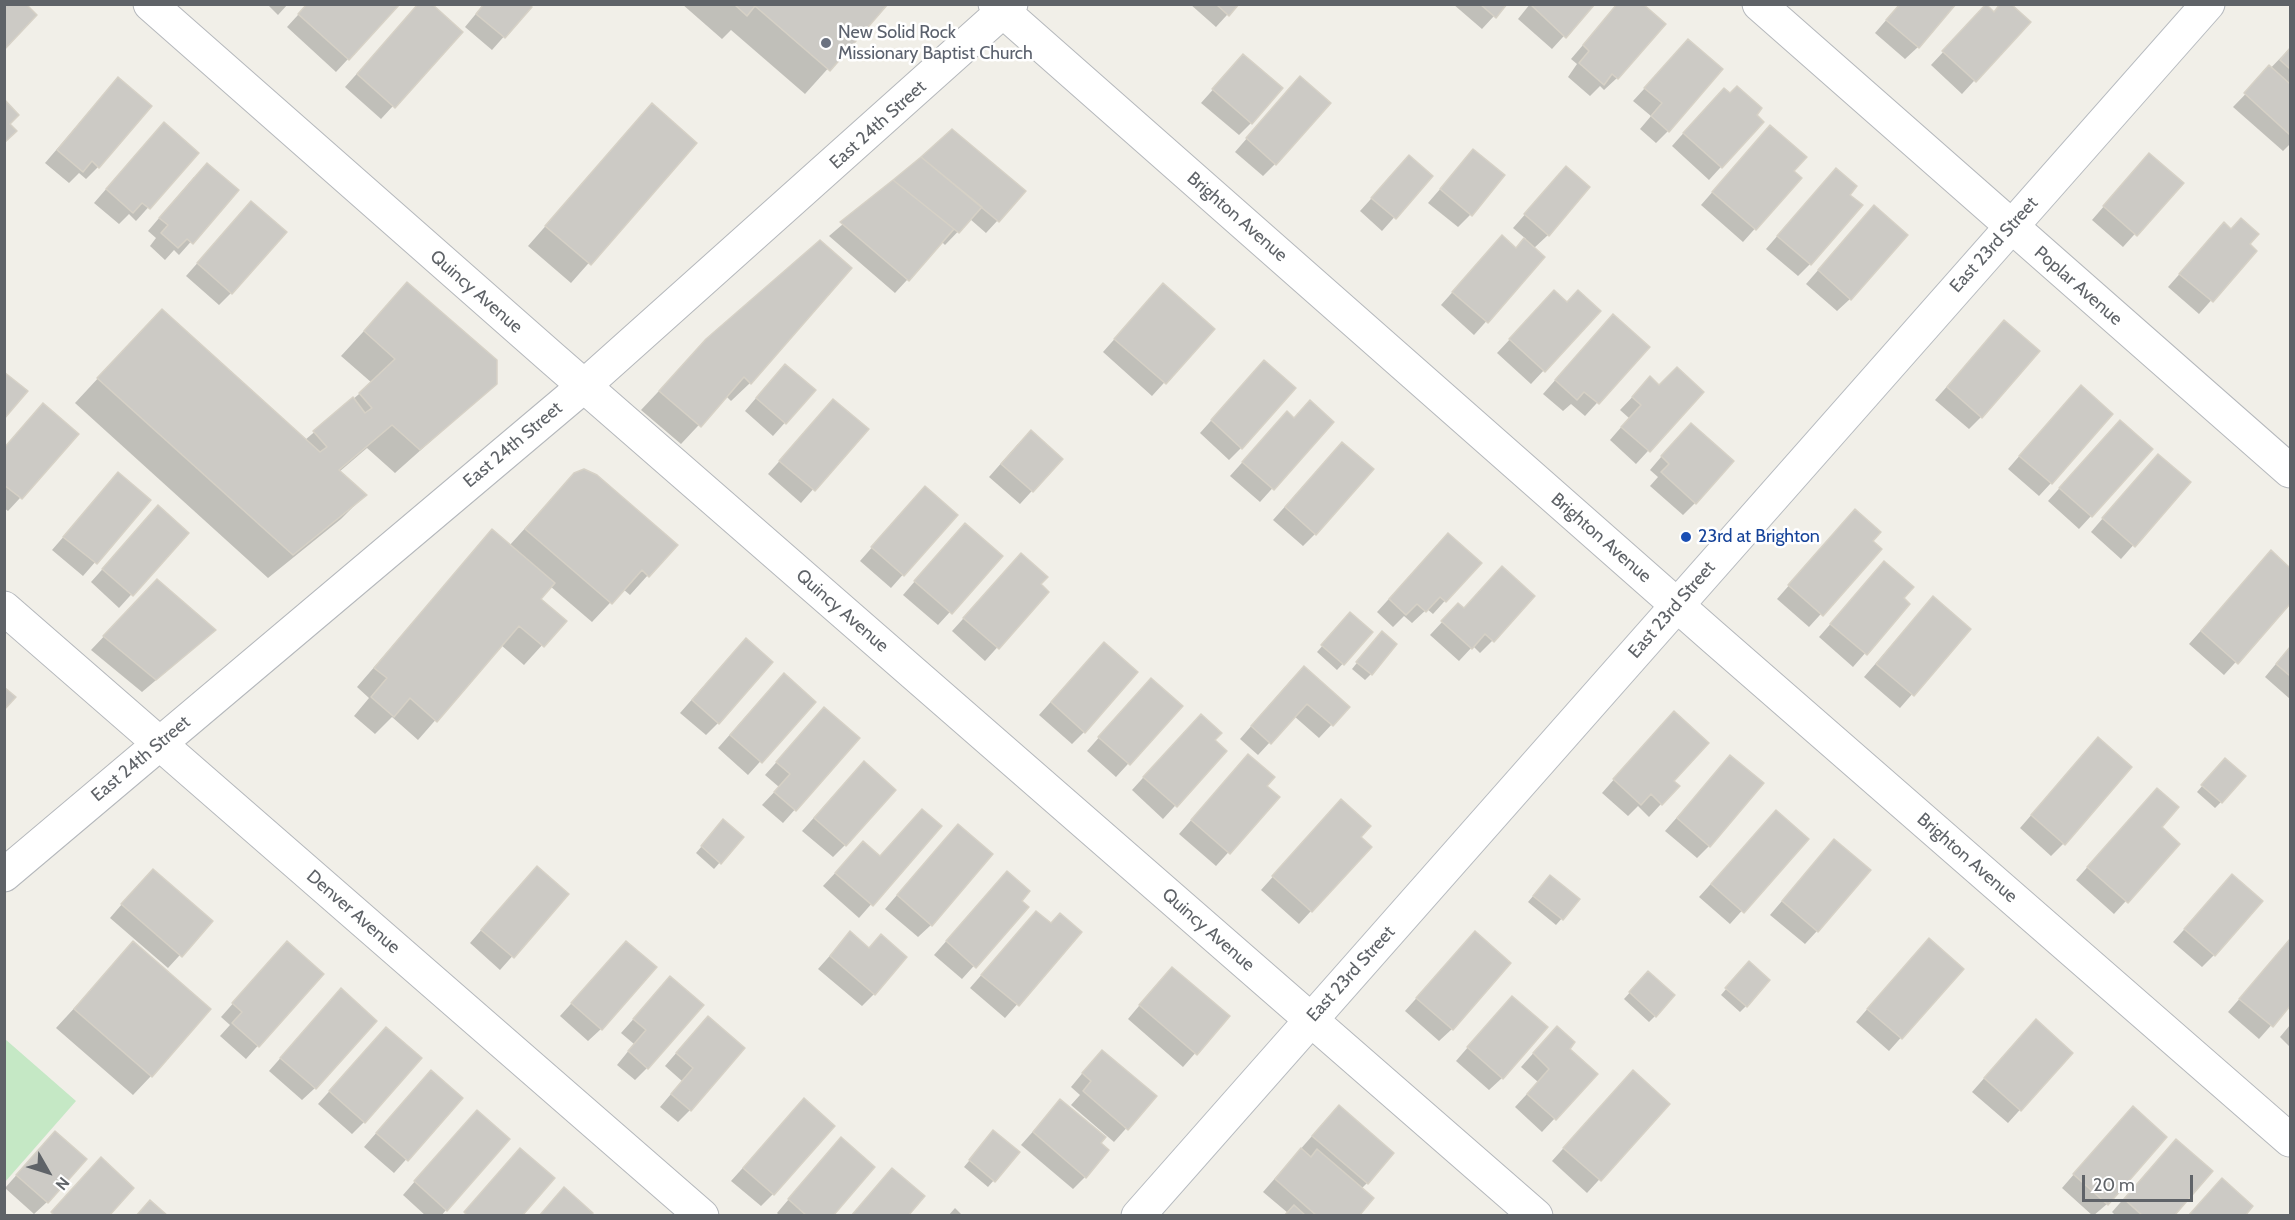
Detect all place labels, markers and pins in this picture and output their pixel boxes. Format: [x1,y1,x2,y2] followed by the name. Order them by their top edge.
[838,22,1033,64] place label: New Solid Rock Missionary Baptist Church
[819,36,833,50] marker: New Solid Rock Missionary Baptist Church
[1698,526,1820,548] place label: 23rd at Brighton
[1679,530,1693,544] marker: 23rd at Brighton

